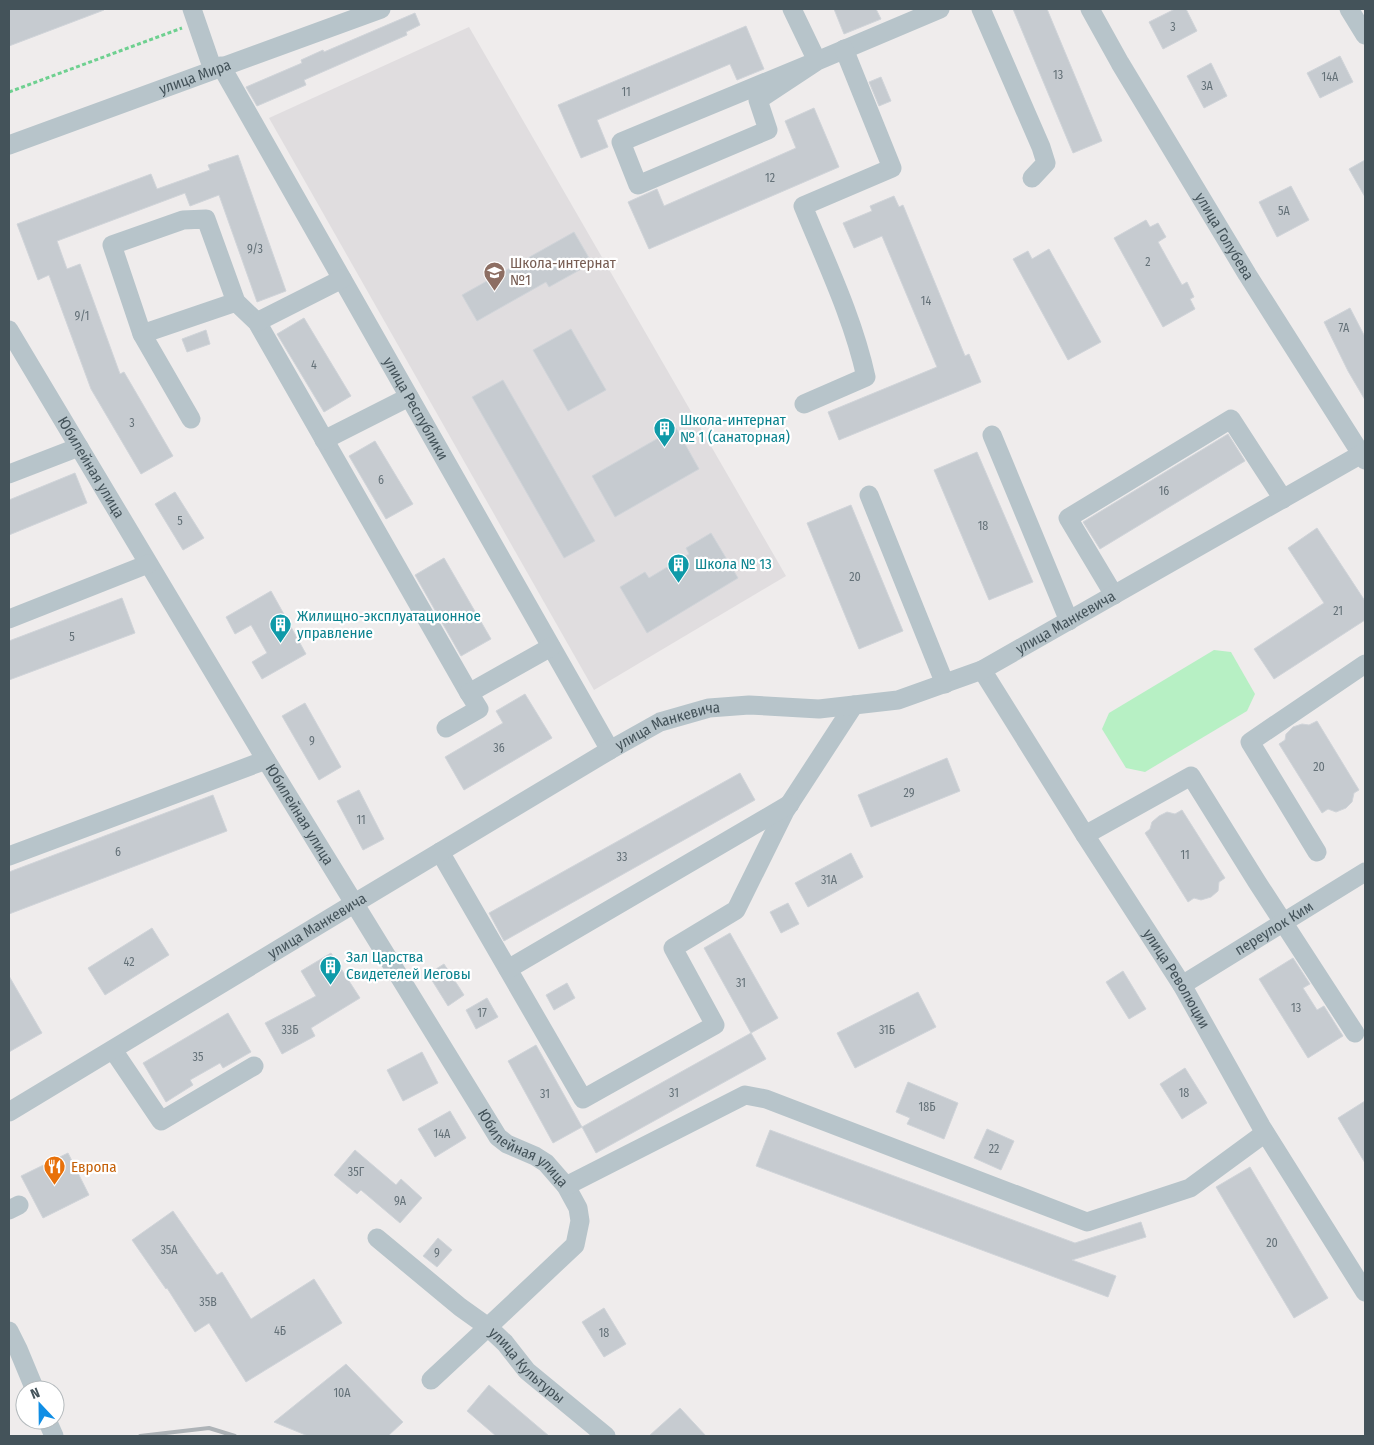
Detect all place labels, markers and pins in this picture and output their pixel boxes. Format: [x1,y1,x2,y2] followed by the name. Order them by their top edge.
[510,254,617,289] place label: Школа-интернат №1
[482,260,506,291] school or university icon: Школа-интернат №1
[680,411,790,446] place label: Школа-интернат № 1 (санаторная)
[652,417,676,448] building icon: Школа-интернат № 1 (санаторная)
[667,552,691,583] building icon: Школа № 13
[695,555,772,573] place label: Школа № 13
[297,607,481,642] place label: Жилищно-эксплуатационное управление
[269,613,293,644] building icon: Жилищно-эксплуатационное управление
[346,948,471,983] place label: Зал Царства Свидетелей Иеговы
[318,954,342,985] building icon: Зал Царства Свидетелей Иеговы
[43,1155,67,1186] restaurant icon: Европа
[71,1158,117,1176] place label: Европа

